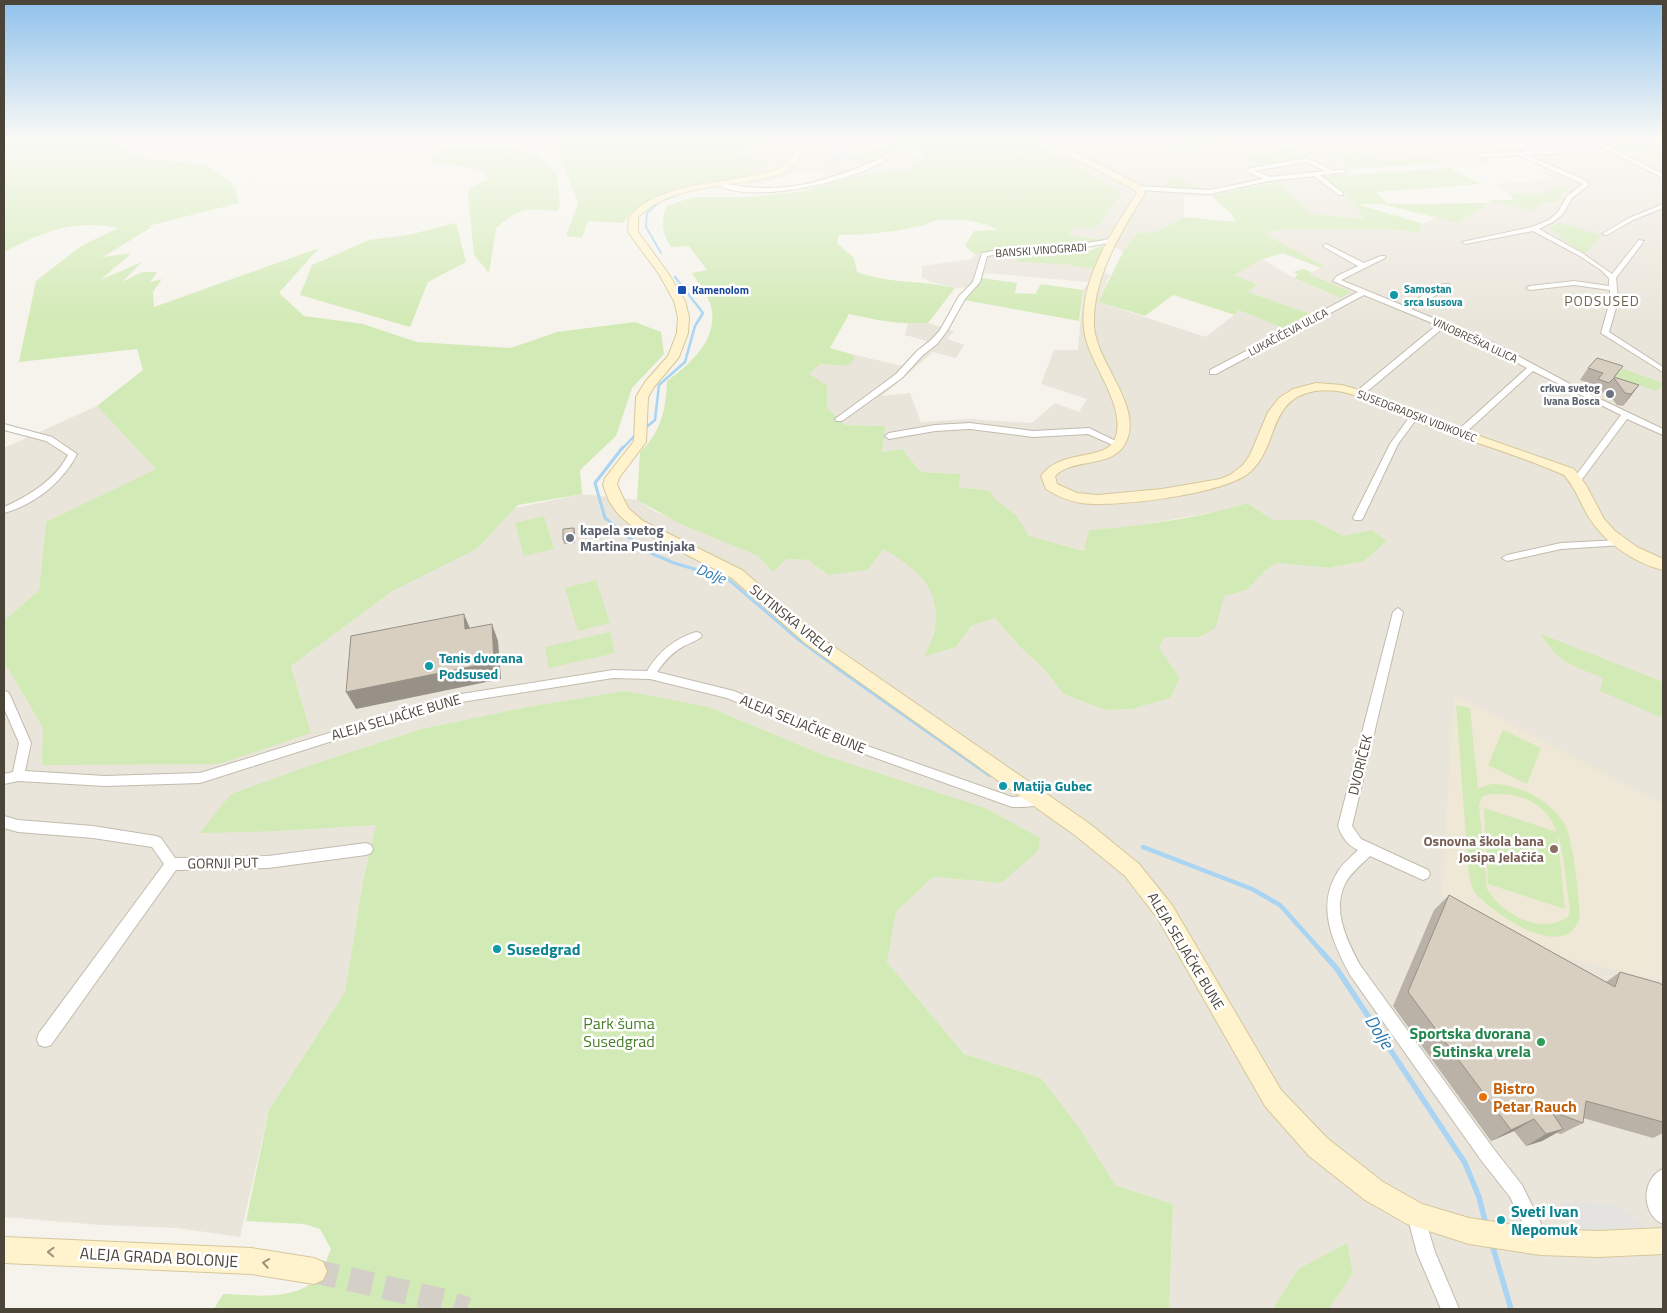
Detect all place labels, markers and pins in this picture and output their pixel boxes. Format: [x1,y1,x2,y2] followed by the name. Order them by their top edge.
[1404,281,1463,310] place label: Samostan srca Isusova
[692,282,749,298] place label: Kamenolom
[676,284,688,296] marker: Kamenolom
[1388,289,1400,301] marker: Samostan srca Isusova
[1540,380,1600,409] place label: crkva svetog Ivana Bosca
[1604,388,1616,400] marker: crkva svetog Ivana Bosca
[580,519,695,556] place label: kapela svetog Martina Pustinjaka
[564,532,576,544] marker: kapela svetog Martina Pustinjaka
[439,647,523,684] place label: Tenis dvorana Podsused
[423,660,435,672] marker: Tenis dvorana Podsused
[1013,775,1092,796] place label: Matija Gubec
[997,780,1009,792] marker: Matija Gubec
[1423,830,1544,867] place label: Osnovna škola bana Josipa Jelačića
[1548,843,1560,855] marker: Osnovna škola bana Josipa Jelačića
[507,937,581,961] place label: Susedgrad
[491,943,503,955] marker: Susedgrad
[1410,1021,1531,1063] place label: Sportska dvorana Sutinska vrela
[1535,1036,1547,1048] marker: Sportska dvorana Sutinska vrela
[1493,1076,1577,1118] place label: Bistro Petar Rauch
[1477,1091,1489,1103] marker: Bistro Petar Rauch
[1511,1199,1579,1241] place label: Sveti Ivan Nepomuk
[1495,1214,1507,1226] marker: Sveti Ivan Nepomuk

